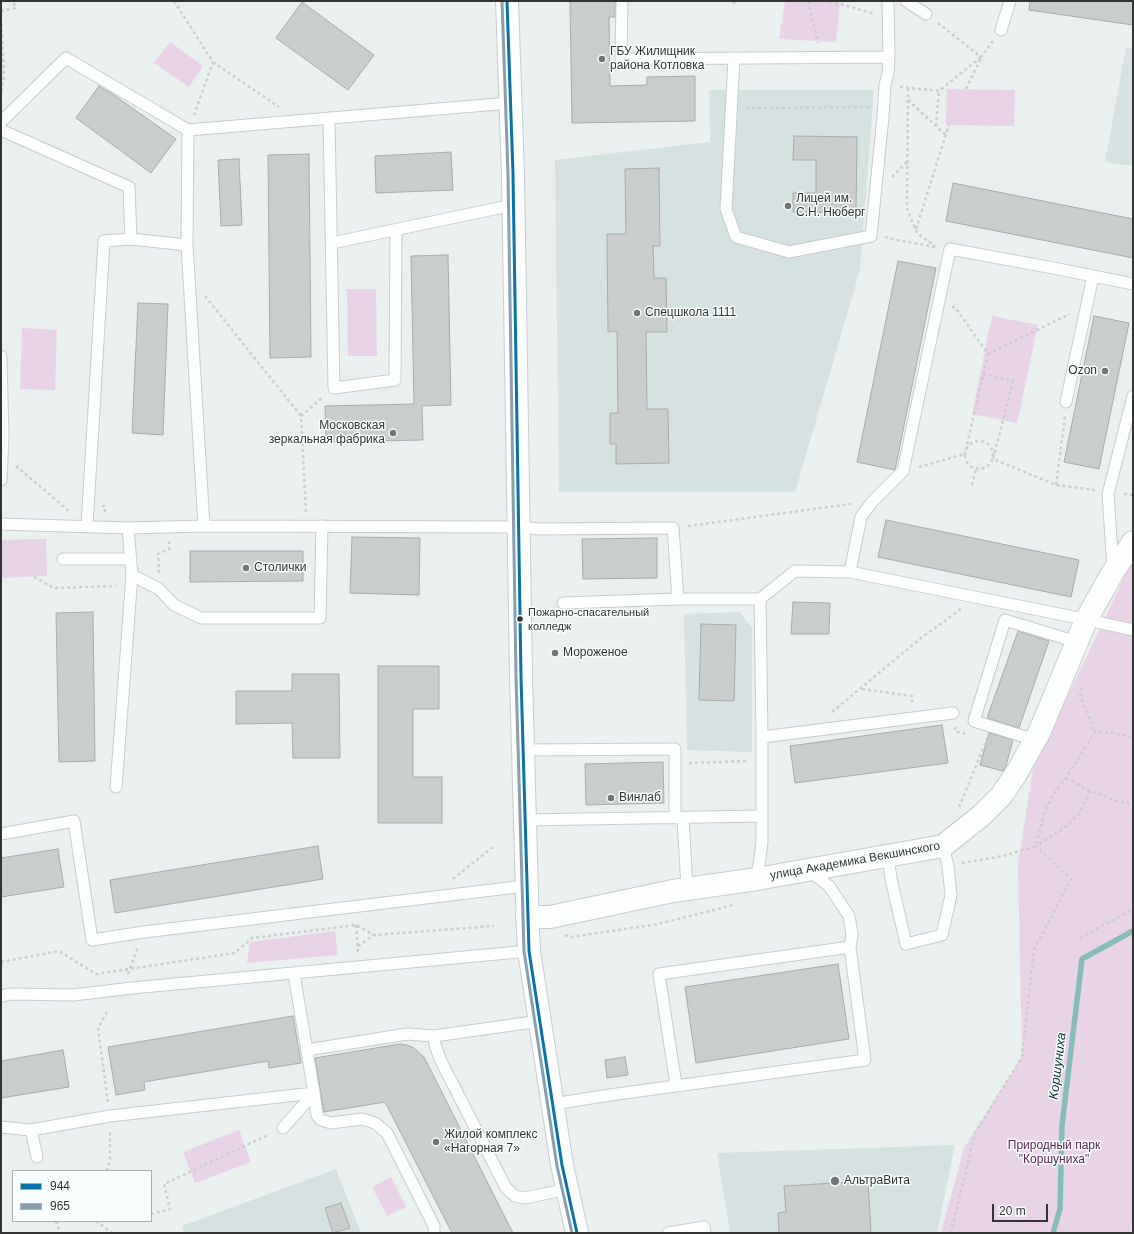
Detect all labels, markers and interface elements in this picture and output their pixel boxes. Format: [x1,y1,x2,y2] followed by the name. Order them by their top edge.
[610,45,704,73] place label: ГБУ Жилищник района Котловка
[597,54,607,64] marker: ГБУ Жилищник района Котловка
[796,192,865,220] place label: Лицей им. С.Н. Нюберг
[783,201,793,211] marker: Лицей им. С.Н. Нюберг
[645,306,736,320] place label: Спецшкола 1111
[632,308,642,318] marker: Спецшкола 1111
[1068,364,1097,378] place label: Ozon
[1100,366,1110,376] marker: Ozon
[269,419,385,447] place label: Московская зеркальная фабрика
[388,428,398,438] marker: Московская зеркальная фабрика
[254,561,306,575] place label: Столички
[241,563,251,573] marker: Столички
[528,606,649,632] place label: Пожарно-спасательный колледж
[515,614,525,624] marker: Пожарно-спасательный колледж
[563,646,628,660] place label: Мороженое
[550,648,560,658] marker: Мороженое
[619,791,661,805] place label: Винлаб
[606,793,616,803] marker: Винлаб
[769,839,941,883] street label: улица Академика Векшинского
[1046,1032,1070,1100] water label: Коршуниха
[444,1128,537,1156] place label: Жилой комплекс «Нагорная 7»
[431,1137,441,1147] marker: Жилой комплекс «Нагорная 7»
[1008,1139,1100,1167] park label: Природный парк "Коршуниха"
[12,1170,152,1222] legend
[844,1174,910,1188] place label: АльтраВита
[829,1175,841,1187] marker: АльтраВита
[50,1179,70,1193] text: 944
[994,1196,1050,1222] scale bar
[50,1199,70,1213] text: 965
[999,1204,1026,1218] text: 20 m

